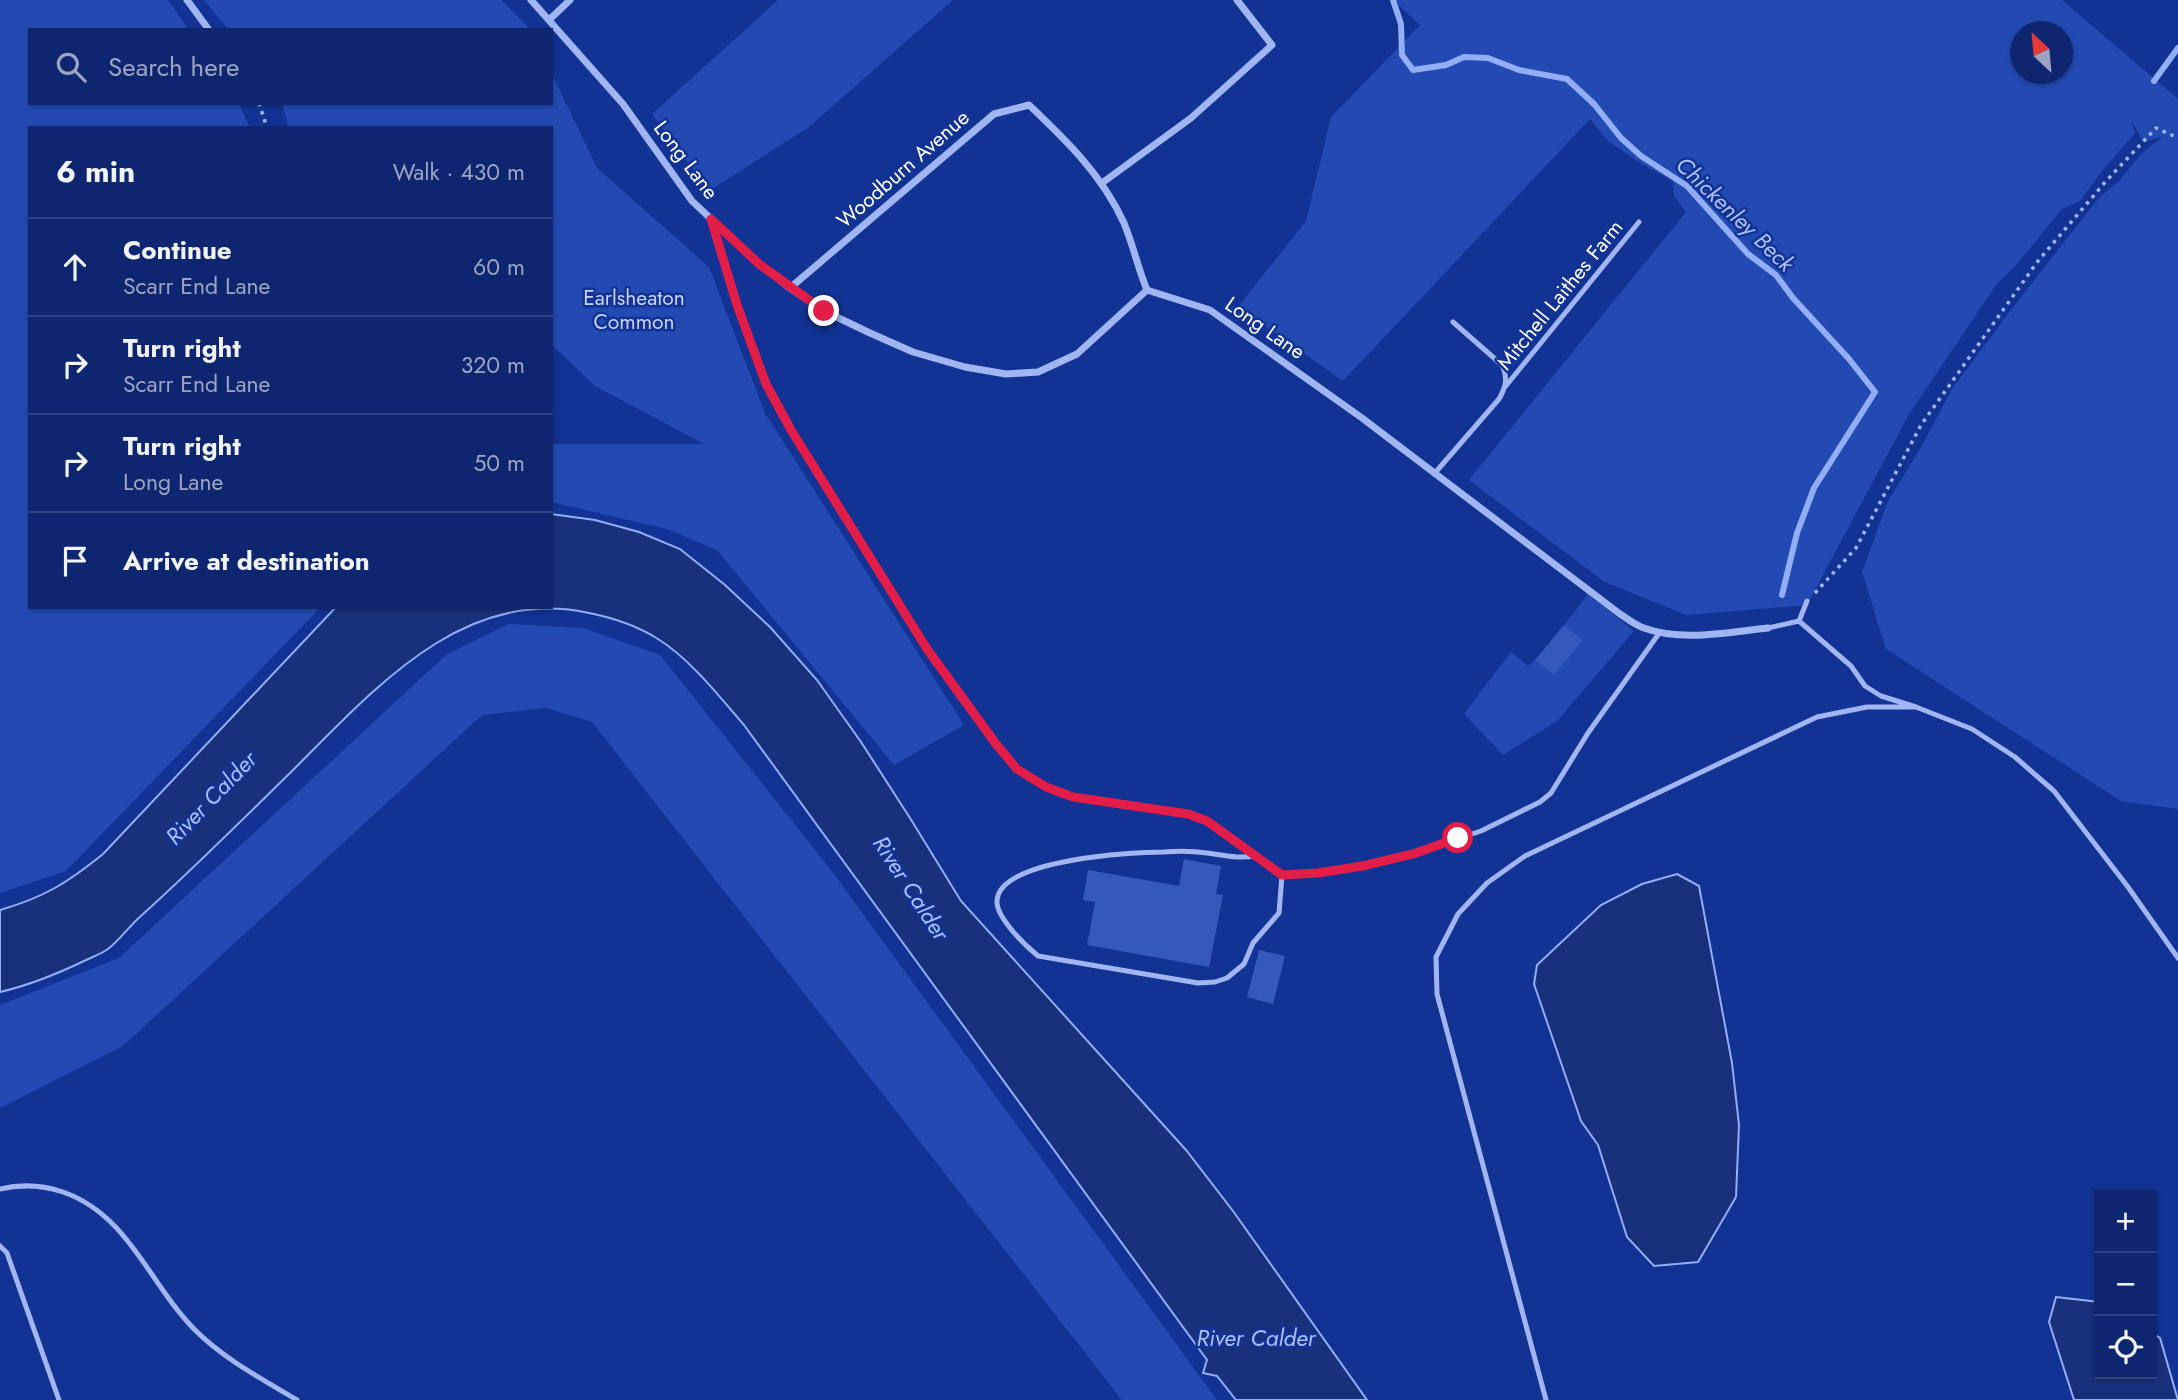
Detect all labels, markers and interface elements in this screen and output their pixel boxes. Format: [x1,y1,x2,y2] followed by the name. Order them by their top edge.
[2010,21,2073,84] north arrow
[28,28,553,105] search box
[52,48,90,86] icon: search
[108,48,240,86] text: Search here
[830,103,976,235] street label: Woodburn Avenue
[646,114,726,206] street label: Long Lane
[1668,148,1803,280] water label: Chickenley Beck
[56,150,135,193] text: 6 min
[393,155,525,189] text: Walk · 430 m
[1490,213,1630,377] street label: Mitchell Laithes Farm
[123,231,232,269] text: Continue
[56,248,94,286] icon: ahead
[473,250,525,284] text: 60 m
[123,269,270,303] text: Scarr End Lane
[583,283,685,337] park label: Earlsheaton Common
[1219,289,1311,367] street label: Long Lane
[808,295,839,326] route end
[123,329,241,367] text: Turn right
[56,346,94,384] icon: right
[461,348,525,382] text: 320 m
[123,367,270,401] text: Scarr End Lane
[123,427,241,465] text: Turn right
[56,444,94,482] icon: right
[473,446,525,480] text: 50 m
[123,465,223,499] text: Long Lane
[56,542,94,580] icon: arrive
[123,542,370,580] text: Arrive at destination
[157,742,265,853] water label: River Calder
[1442,822,1473,853] route start
[864,829,958,948] water label: River Calder
[2094,1190,2157,1379] map controls
[2094,1190,2157,1253] button: +
[2094,1253,2157,1316] button: −
[2094,1316,2157,1379] button: locate
[1197,1321,1317,1355] water label: River Calder

